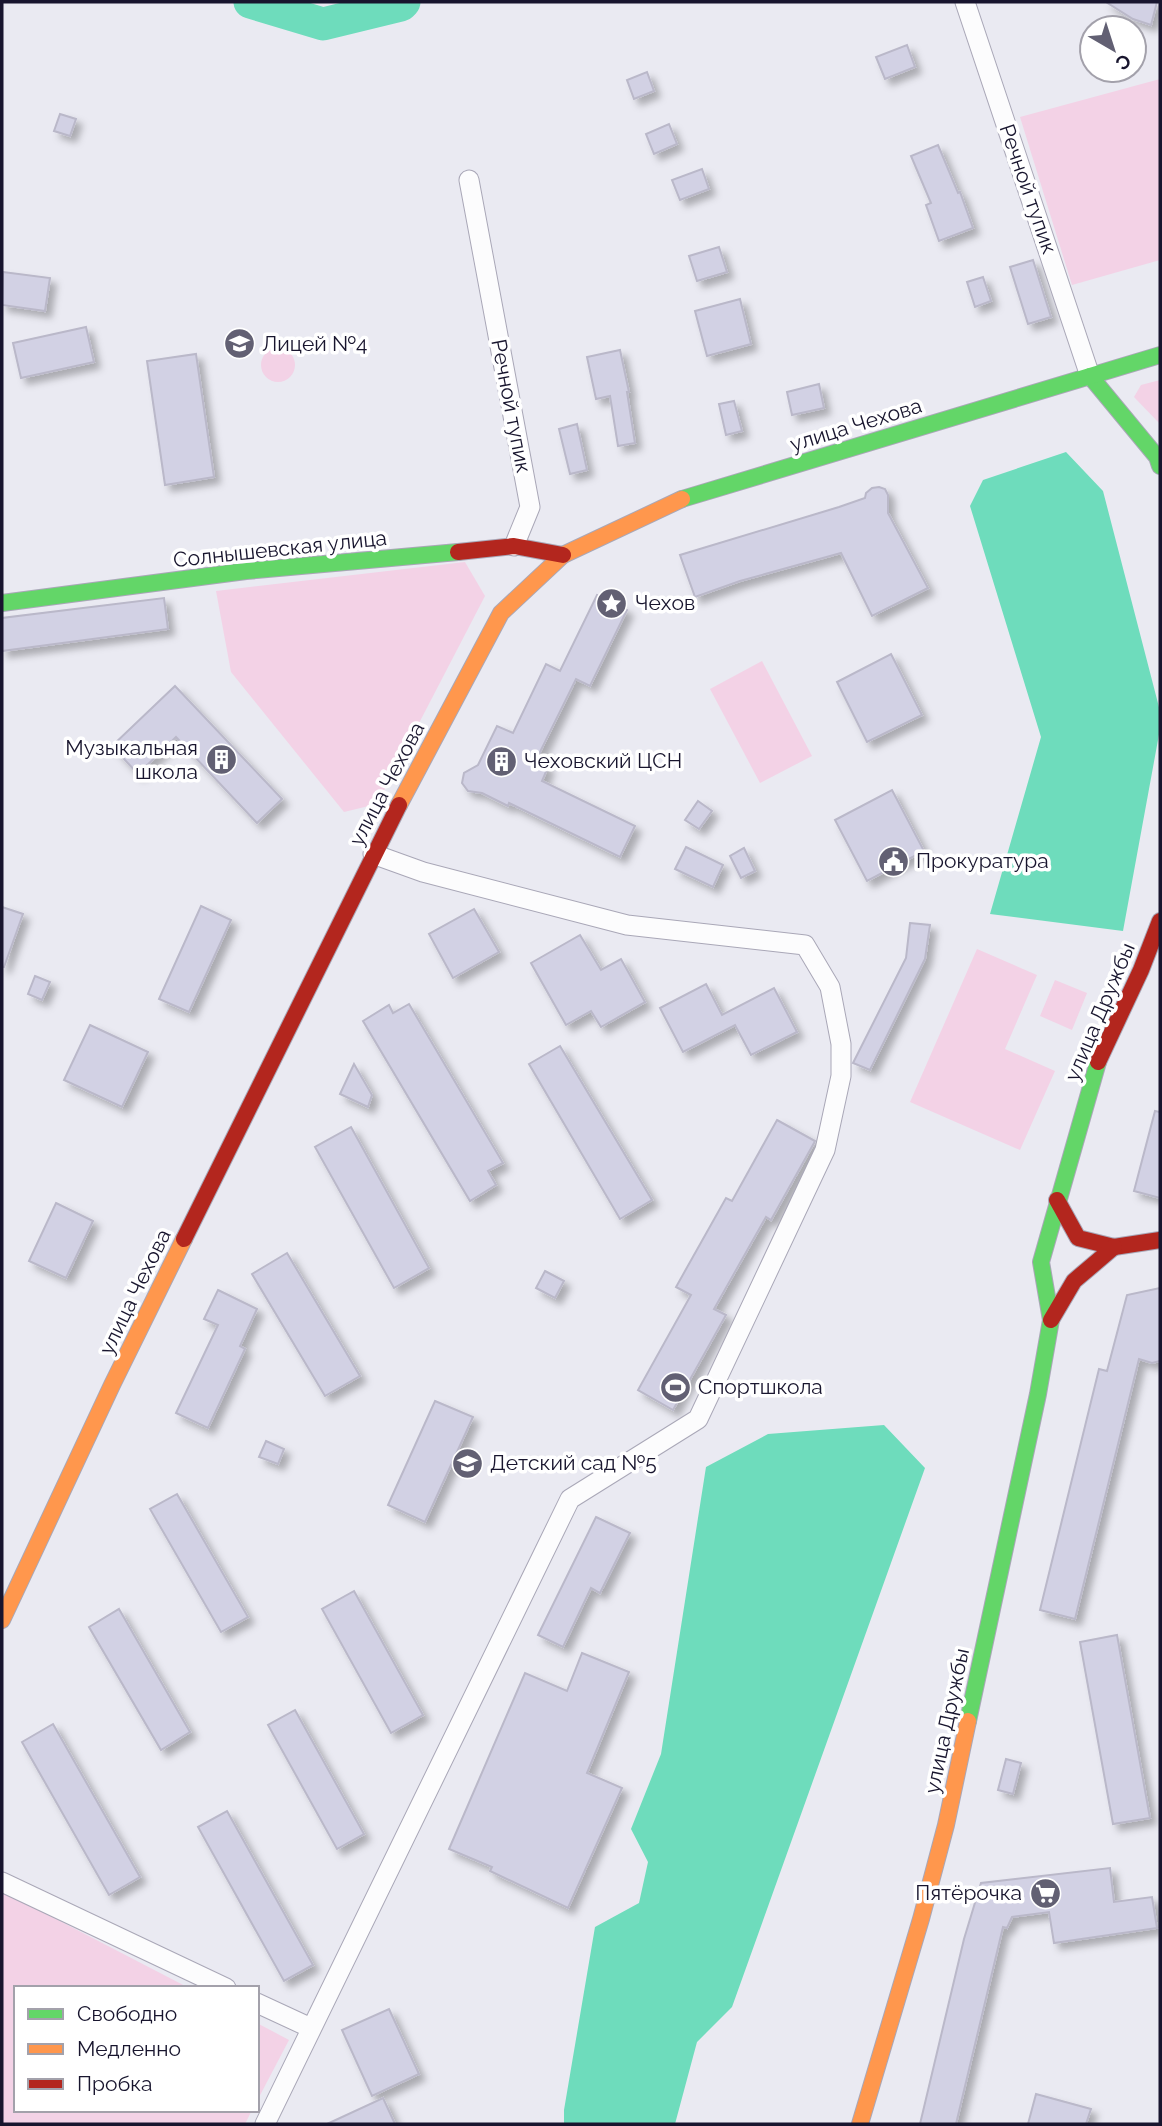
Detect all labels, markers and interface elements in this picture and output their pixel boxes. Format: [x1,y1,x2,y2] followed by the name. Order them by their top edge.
[1078,14,1148,84] north arrow
[1112,50,1136,75] text: С
[995,121,1062,257] street label: Речной тупик
[222,327,256,361] school or university icon: Лицей №4
[262,331,367,356] place label: Лицей №4
[486,337,537,475] street label: Речной тупик
[787,393,925,456] street label: улица Чехова
[172,525,388,572] street label: Солнышевская улица
[595,586,629,620] place icon: Чехов
[635,590,695,615] place label: Чехов
[344,718,430,850] street label: улица Чехова
[65,735,198,784] place label: Музыкальная школа
[204,743,238,777] building icon: Музыкальная школа
[484,744,518,778] building icon: Чеховский ЦСН
[524,748,682,773] place label: Чеховский ЦСН
[876,844,910,878] public building icon: Прокуратура
[916,848,1049,873] place label: Прокуратура
[1059,939,1140,1085] street label: улица Дружбы
[93,1225,176,1359] street label: улица Чехова
[658,1370,692,1404] sports icon: Спортшкола
[698,1374,823,1399] place label: Спортшкола
[450,1446,484,1480] school or university icon: Детский сад №5
[490,1450,657,1475] place label: Детский сад №5
[919,1646,974,1796] street label: улица Дружбы
[1028,1876,1062,1910] supermarket icon: Пятёрочка
[915,1880,1022,1905] place label: Пятёрочка
[14,1986,259,2112] legend
[77,2001,177,2026] text: Свободно
[77,2036,181,2061] text: Медленно
[77,2071,153,2096] text: Пробка

